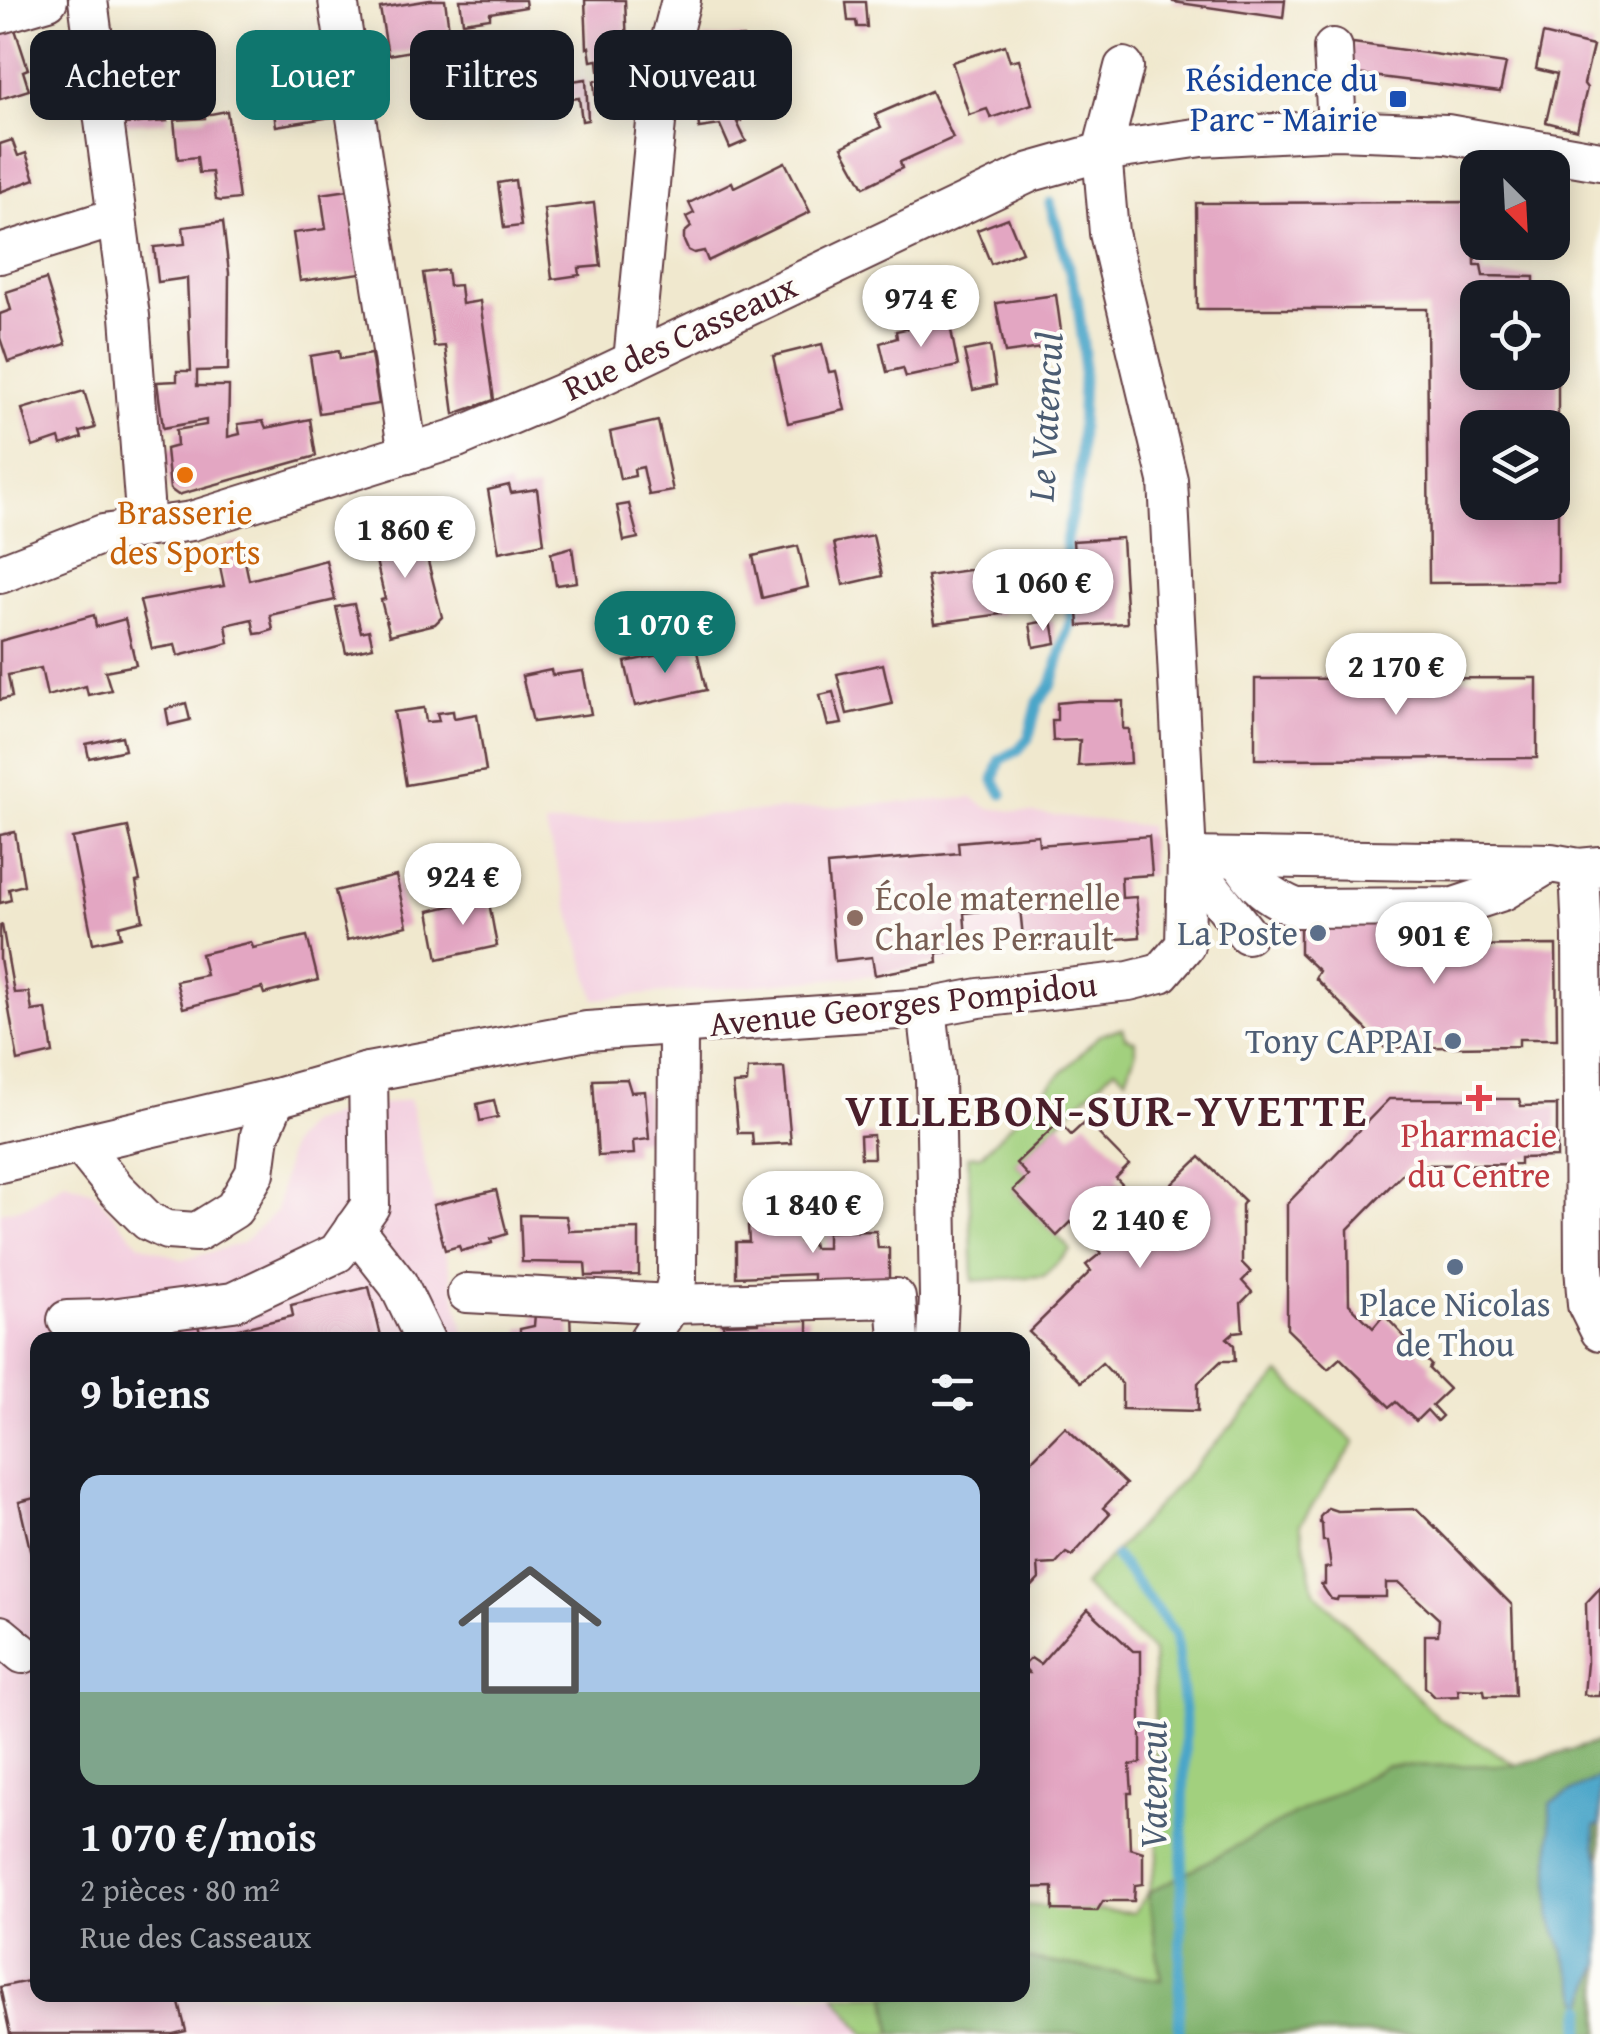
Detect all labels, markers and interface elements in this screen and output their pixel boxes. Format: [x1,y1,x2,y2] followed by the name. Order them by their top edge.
[30,30,216,120] chip: Acheter
[236,30,390,120] chip: Louer
[410,30,574,120] chip: Filtres
[594,30,792,120] chip: Nouveau
[1186,53,1378,144] place label: Résidence du Parc - Mairie
[1387,88,1409,110] marker: Résidence du Parc - Mairie
[1460,150,1570,260] north arrow
[1460,150,1570,520] map controls
[554,260,805,413] street label: Rue des Casseaux
[851,265,991,350] pin: 974 €
[884,274,958,321] text: 974 €
[1460,280,1570,390] button: locate
[1012,331,1076,504] water label: Le Vatencul
[1460,410,1570,520] button: layers
[174,464,196,486] marker: Brasserie des Sports
[109,486,261,577] place label: Brasserie des Sports
[313,496,497,581] pin: 1 860 €
[357,505,453,552] text: 1 860 €
[951,549,1135,634] pin: 1 060 €
[995,558,1091,605] text: 1 060 €
[573,591,757,676] pin: 1 070 €
[617,600,713,647] text: 1 070 €
[1304,633,1488,718] pin: 2 170 €
[1348,642,1444,689] text: 2 170 €
[393,843,533,928] pin: 924 €
[426,852,500,899] text: 924 €
[875,872,1121,963] place label: École maternelle Charles Perrault
[1364,902,1504,987] pin: 901 €
[844,907,866,929] marker: École maternelle Charles Perrault
[1177,907,1298,958] place label: La Poste
[1397,911,1471,958] text: 901 €
[1307,922,1329,944] marker: La Poste
[707,958,1099,1049] street label: Avenue Georges Pompidou
[1245,1015,1433,1066] place label: Tony CAPPAI
[1442,1030,1464,1052] marker: Tony CAPPAI
[845,1077,1369,1142] district label: VILLEBON-SUR-YVETTE
[1468,1087,1490,1109] marker: Pharmacie du Centre
[1401,1109,1557,1200] place label: Pharmacie du Centre
[721,1171,905,1256] pin: 1 840 €
[765,1180,861,1227] text: 1 840 €
[1048,1186,1232,1271] pin: 2 140 €
[1092,1195,1188,1242] text: 2 140 €
[1444,1256,1466,1278] marker: Place Nicolas de Thou
[1359,1278,1551,1369] place label: Place Nicolas de Thou
[80,1362,211,1423] text: 9 biens
[925,1365,980,1420] icon: filters
[440,1540,620,1720] icon: home
[1124,1720,1180,1850] water label: Vatencul
[80,1805,317,1866] text: 1 070 €/mois
[80,1866,280,1913] text: 2 pièces · 80 m²
[80,1913,311,1960] text: Rue des Casseaux

